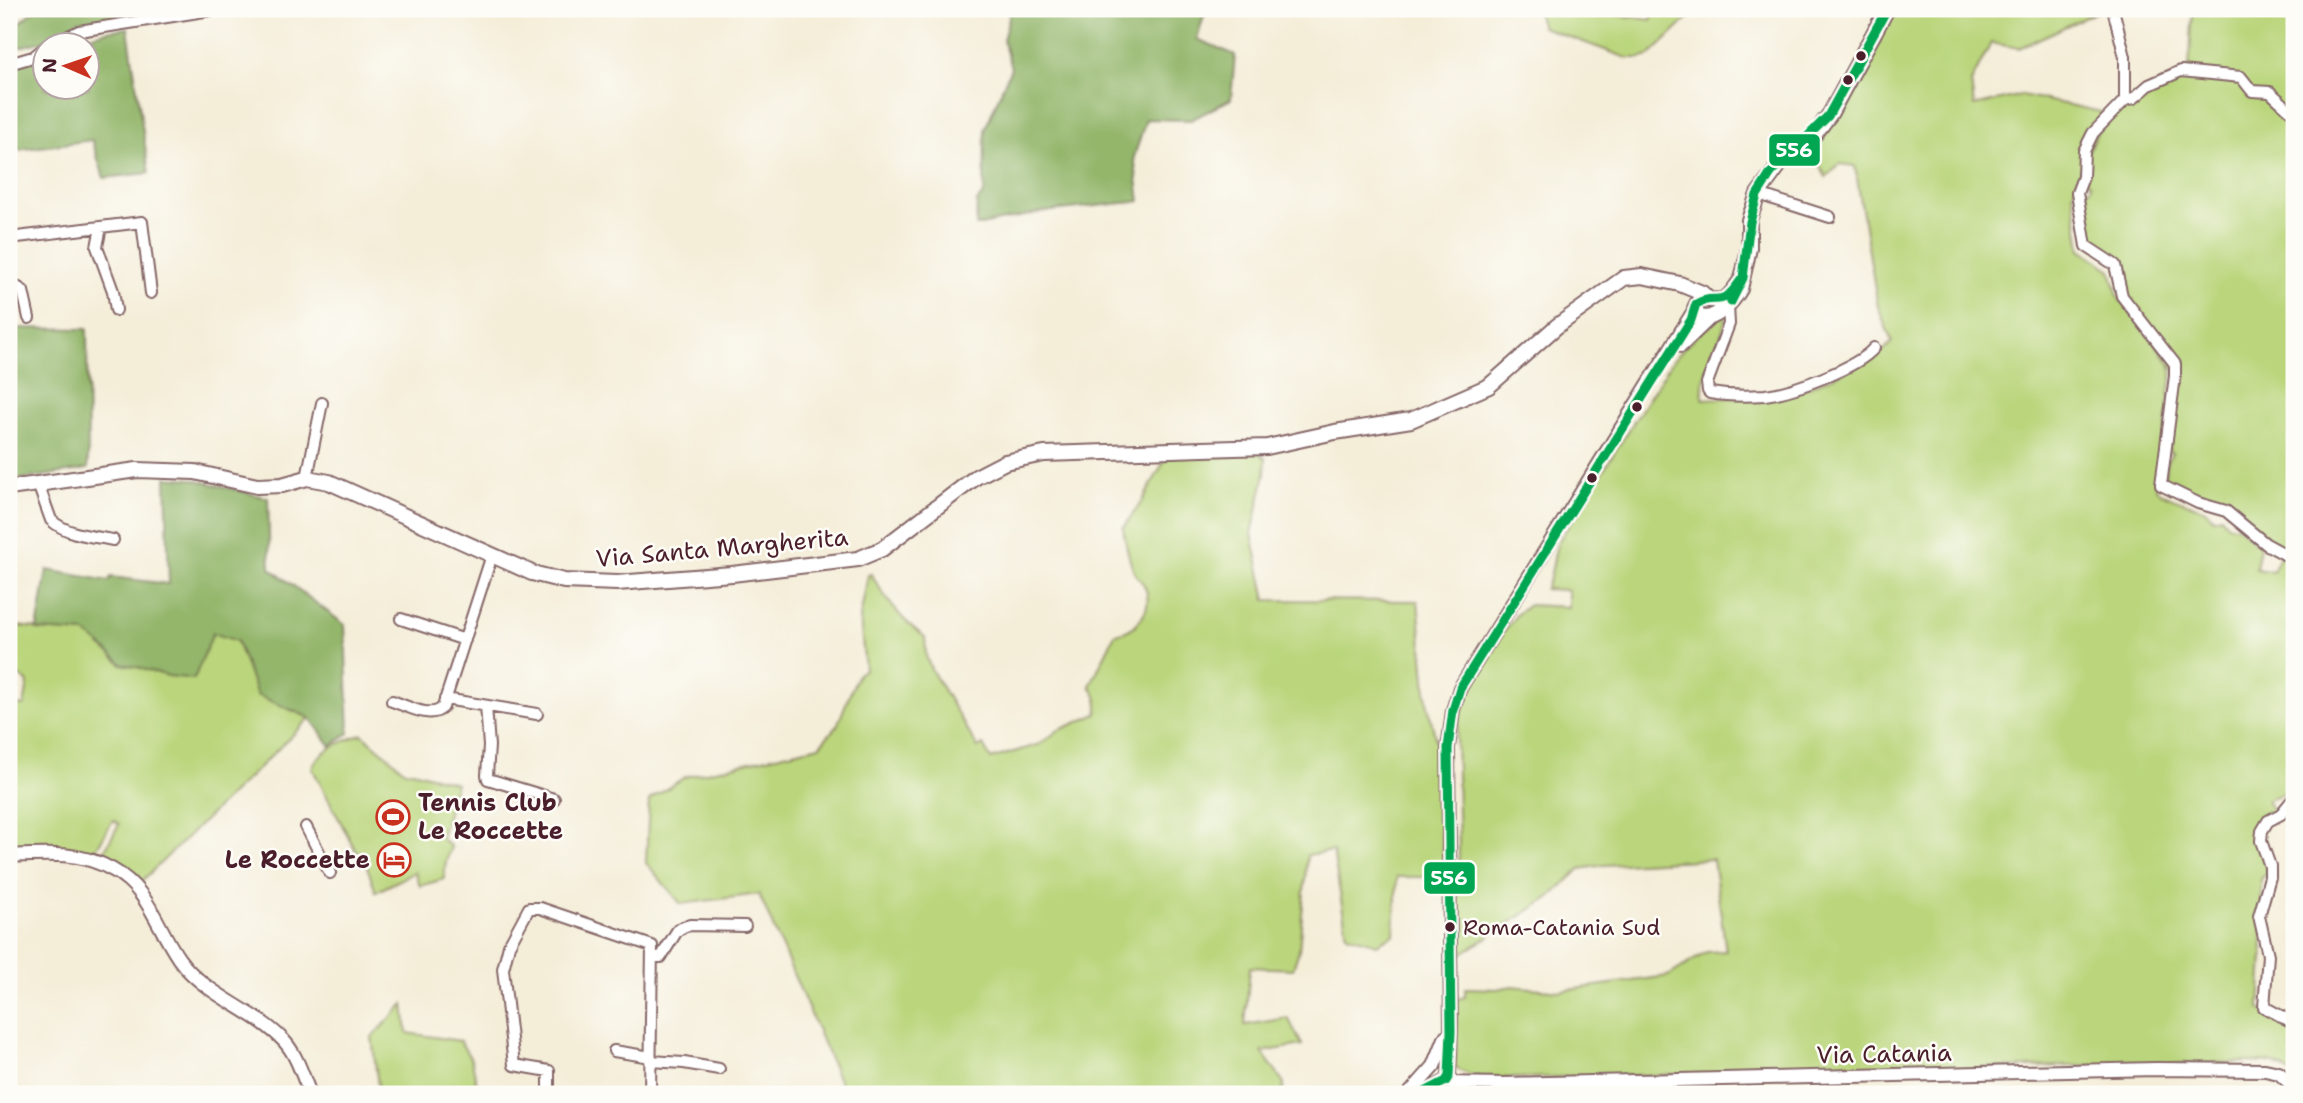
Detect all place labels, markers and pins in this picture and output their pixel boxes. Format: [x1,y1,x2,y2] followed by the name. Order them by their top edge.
[1854,49,1868,63] unlabelled marker
[1841,73,1855,87] unlabelled marker
[1630,400,1644,414] unlabelled marker
[1585,471,1599,485] unlabelled marker
[418,787,563,847] place label: Tennis Club Le Roccette
[374,798,412,836] sports icon: Tennis Club Le Roccette
[375,841,413,879] hotel icon: Le Roccette
[225,844,370,876] place label: Le Roccette
[1463,913,1660,942] place label: Roma-Catania Sud
[1443,920,1457,934] marker: Roma-Catania Sud

